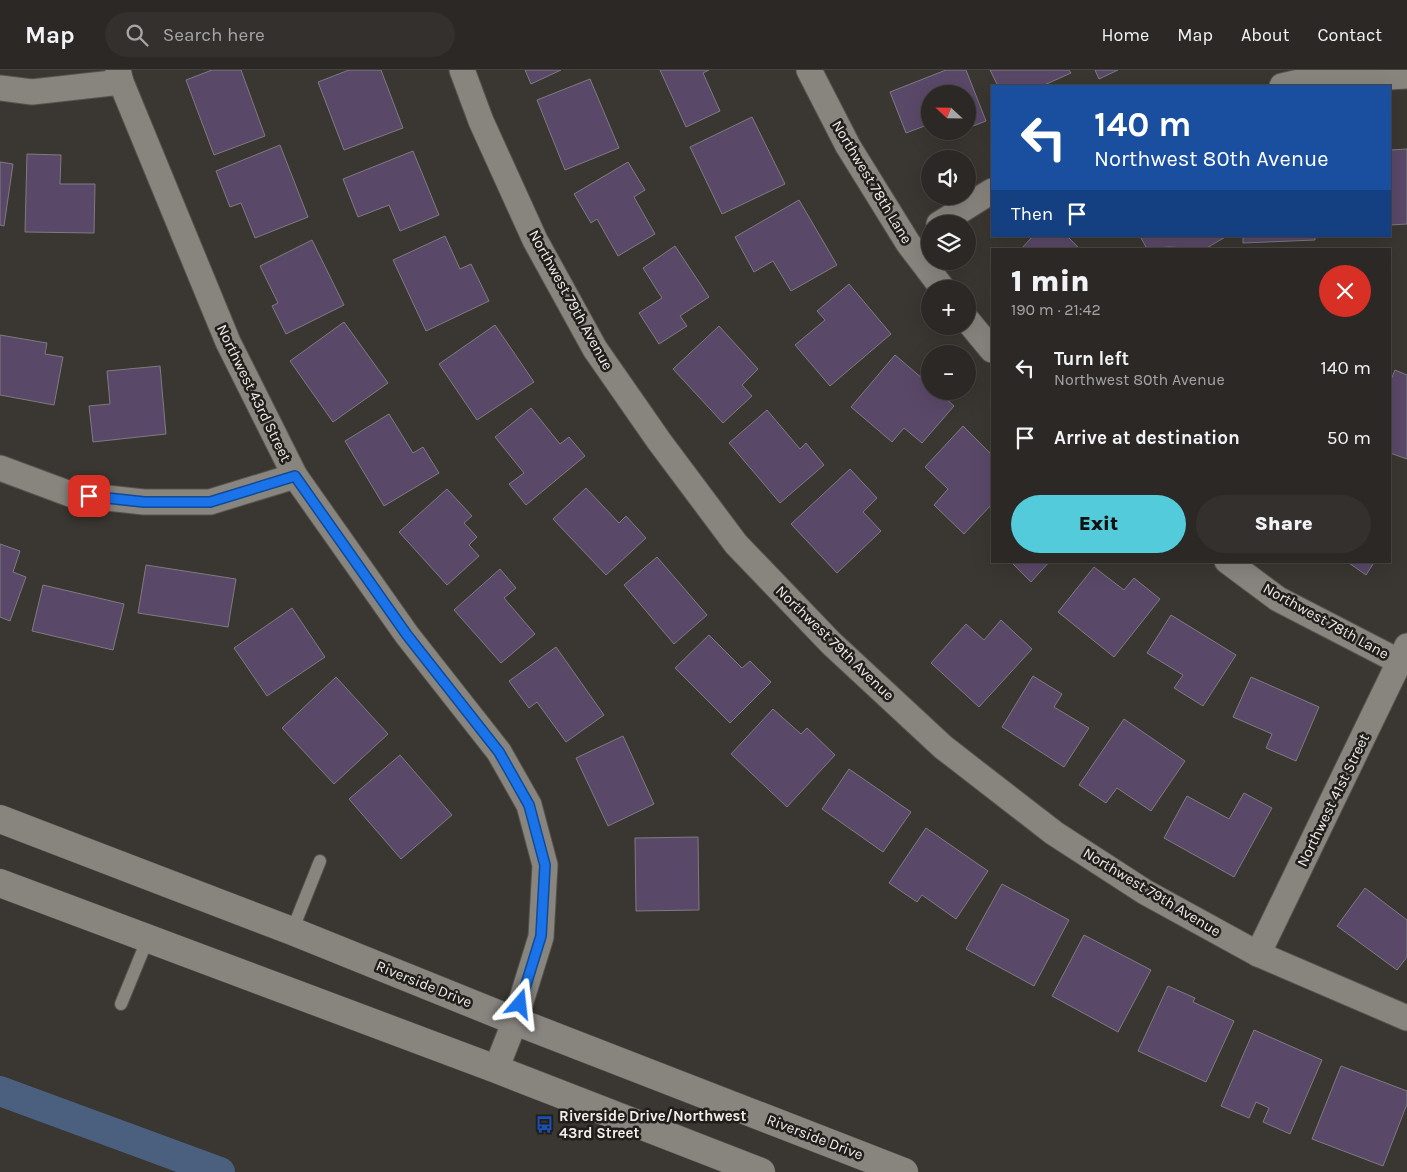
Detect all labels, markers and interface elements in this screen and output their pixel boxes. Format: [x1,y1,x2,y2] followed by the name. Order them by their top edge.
[105,12,455,57] search box
[25,21,75,49] text: Map
[123,21,151,49] icon: search
[163,24,265,46] text: Search here
[1101,24,1149,46] text: Home
[1177,24,1213,46] text: Map
[1241,24,1290,46] text: About
[1318,24,1382,46] text: Contact
[921,85,976,140] north arrow
[921,85,976,400] map controls
[1094,104,1192,145] text: 140 m
[1011,105,1076,170] icon: left
[828,117,916,247] street label: Northwest 78th Lane
[1094,146,1329,172] text: Northwest 80th Avenue
[921,150,976,205] button: sound
[1063,200,1091,228] icon: arrive
[1011,203,1053,225] text: Then
[921,215,976,270] button: layers
[525,227,617,373] street label: Northwest 79th Avenue
[1011,263,1090,299] text: 1 min
[1319,265,1371,317] button: close
[921,280,976,335] button: +
[1011,300,1101,319] text: 190 m · 21:42
[213,321,295,465] street label: Northwest 43rd Street
[921,345,976,400] button: −
[1054,348,1129,370] text: Turn left
[1011,354,1039,382] icon: left
[1321,357,1371,379] text: 140 m
[1054,370,1225,389] text: Northwest 80th Avenue
[1011,424,1039,452] icon: arrive
[1054,427,1240,449] text: Arrive at destination
[1327,427,1371,449] text: 50 m
[68,475,110,517] pin
[75,482,103,510] icon: arrive
[1011,495,1186,553] button: Exit
[1196,495,1371,553] button: Share
[1260,579,1392,663] street label: Northwest 78th Lane
[772,582,898,704] street label: Northwest 79th Avenue
[1293,730,1373,869] street label: Northwest 41st Street
[1080,844,1224,940] street label: Northwest 79th Avenue
[373,957,475,1011] street label: Riverside Drive
[493,977,545,1029] position arrow
[559,1107,747,1142] place label: Riverside Drive/Northwest 43rd Street
[764,1110,866,1164] street label: Riverside Drive
[535,1115,555,1135] bus stop icon: Riverside Drive/Northwest 43rd Street

